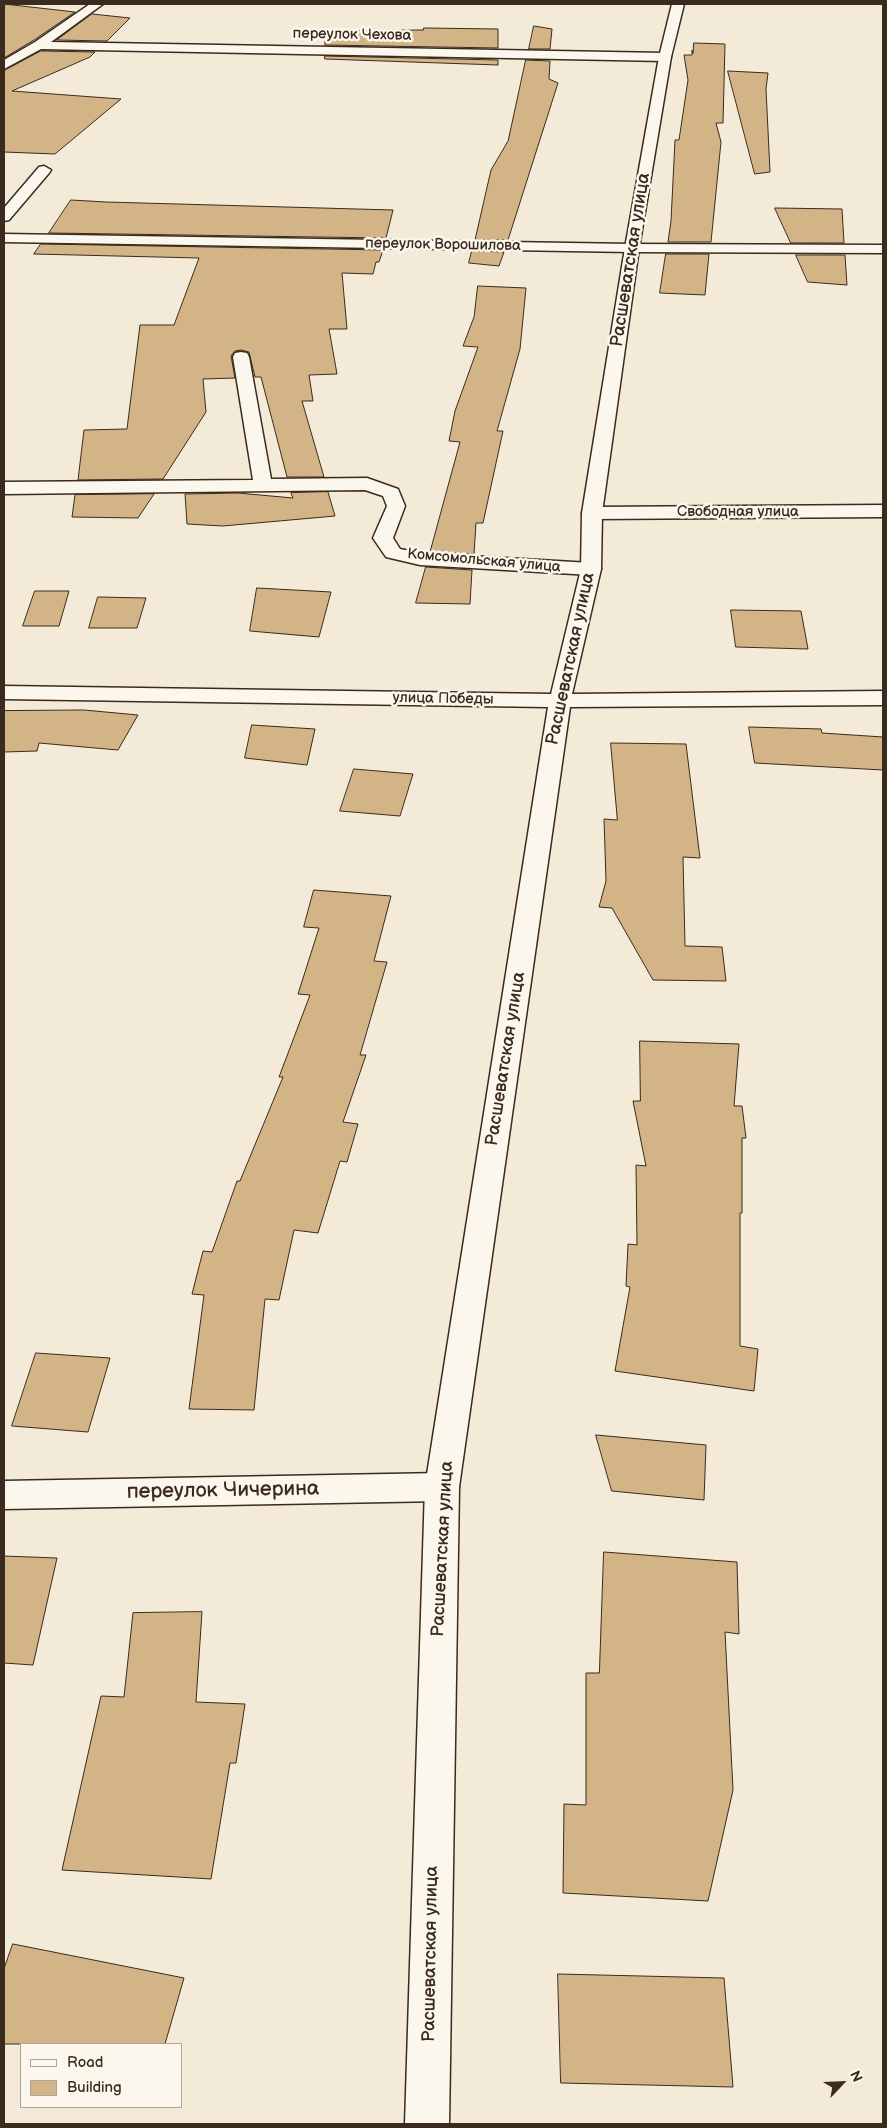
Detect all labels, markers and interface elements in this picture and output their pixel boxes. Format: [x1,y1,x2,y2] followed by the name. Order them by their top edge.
[293,25,411,45] street label: переулок Чехова
[607,171,655,349] street label: Расшеватская улица
[365,235,521,255] street label: переулок Ворошилова
[677,503,799,521] street label: Свободная улица
[407,545,561,577] street label: Комсомольская улица
[542,571,600,747] street label: Расшеватская улица
[392,689,494,709] street label: улица Победы
[482,970,530,1148] street label: Расшеватская улица
[428,1460,458,1638] street label: Расшеватская улица
[126,1477,320,1505] street label: переулок Чичерина
[419,1866,443,2042] street label: Расшеватская улица
[20,2043,182,2108] legend
[67,2053,103,2072] text: Road
[817,2058,867,2108] north arrow
[846,2068,866,2085] text: N
[67,2078,122,2097] text: Building

